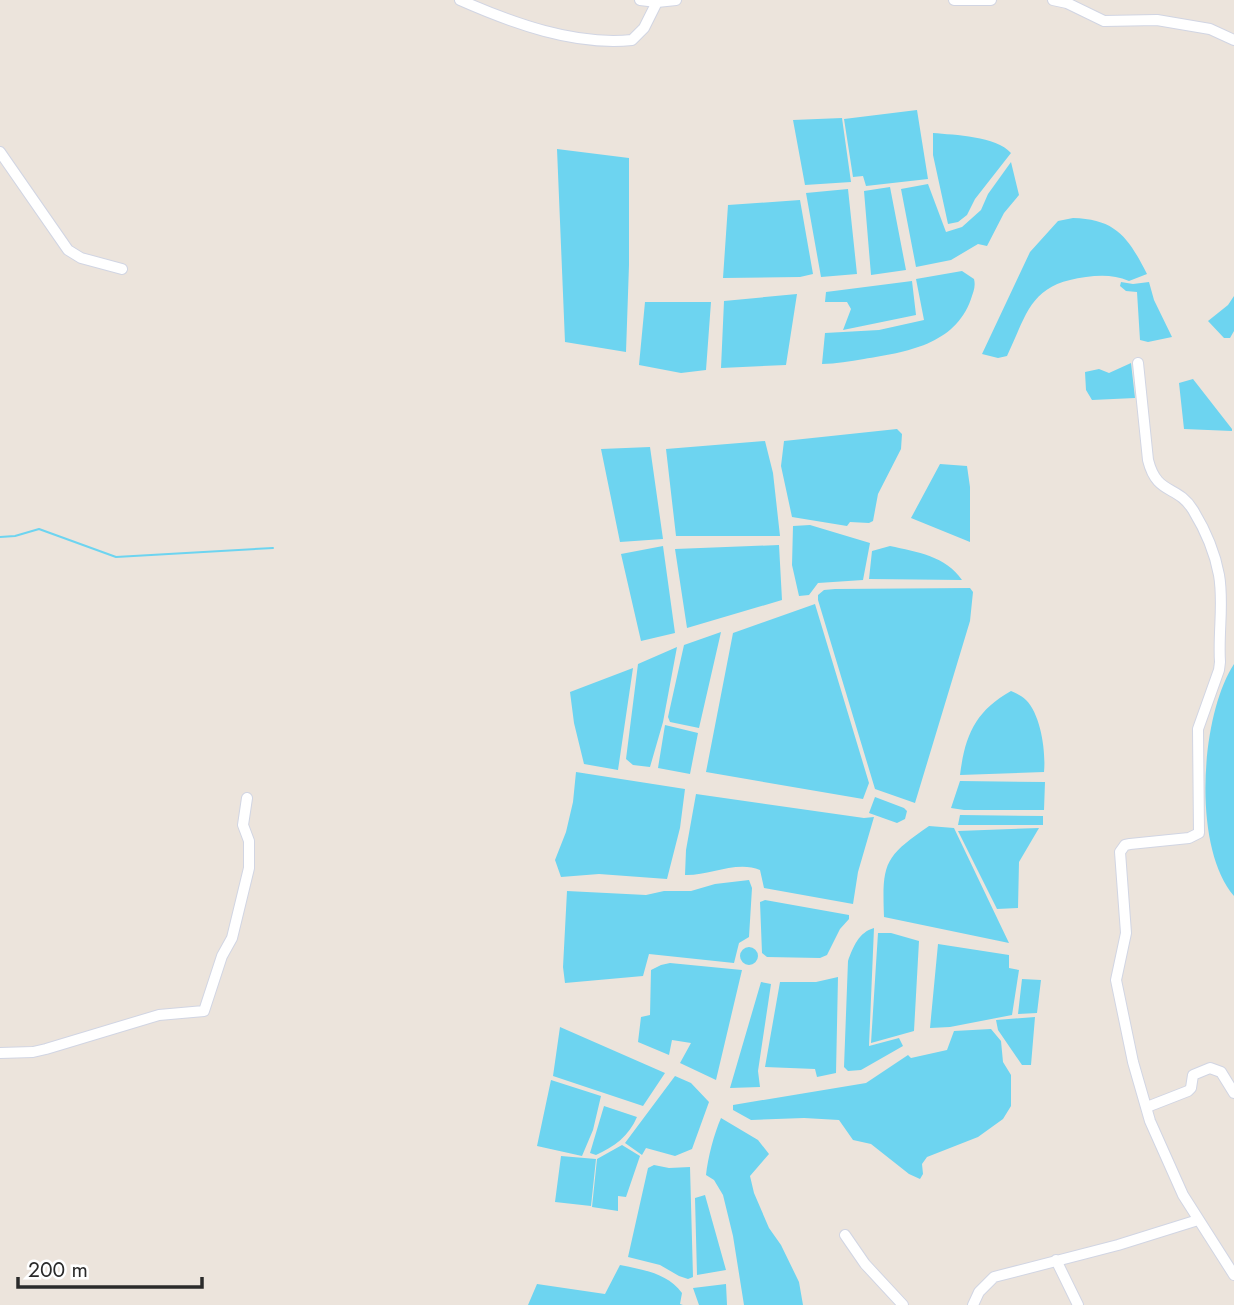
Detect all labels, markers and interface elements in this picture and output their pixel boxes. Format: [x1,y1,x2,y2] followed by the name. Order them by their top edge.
[18,1246,201,1290] scale bar
[28,1255,88,1285] text: 200 m

